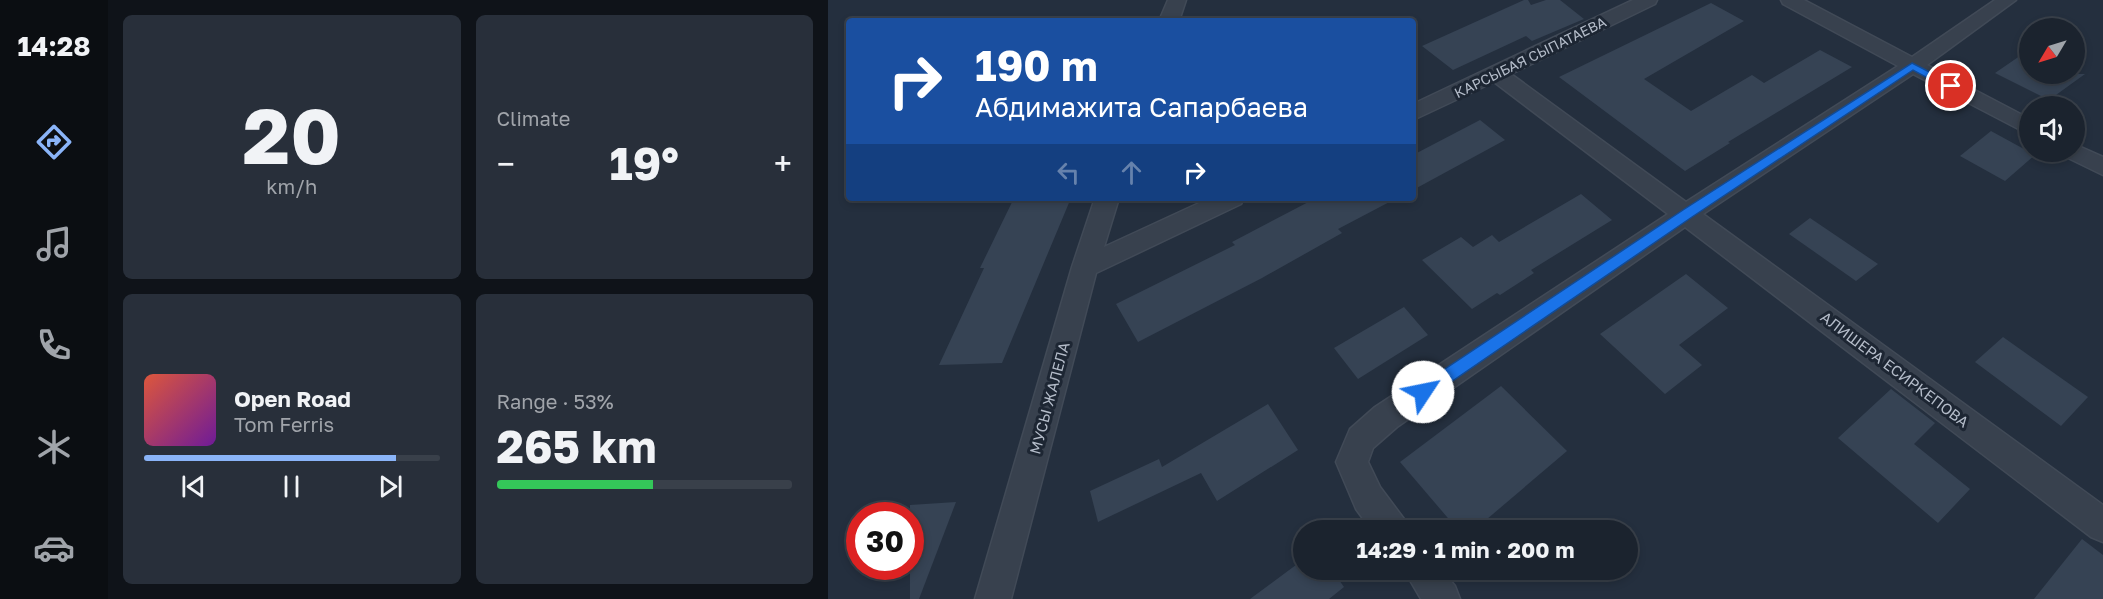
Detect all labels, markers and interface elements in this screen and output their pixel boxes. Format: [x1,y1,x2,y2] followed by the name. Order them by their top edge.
[1451,13,1609,101] street label: КАРСЫБАЯ СЫПАТАЕВА
[2019,18,2085,84] north arrow
[2019,18,2085,162] map controls
[17,30,91,62] text: 14:28
[975,40,1098,90] text: 190 m
[876,42,954,120] icon: right
[1925,60,1976,111] pin
[1934,69,1967,102] icon: arrive
[243,88,341,181] text: 20
[975,91,1308,123] text: Абдимажита Сапарбаева
[2019,96,2085,162] button: sound
[497,106,570,130] text: Climate
[33,121,75,163] icon: directions
[610,136,679,190] text: 19°
[497,144,515,183] text: −
[774,144,792,183] text: +
[1052,156,1085,189] icon: left
[1115,156,1148,189] icon: ahead
[1178,156,1211,189] icon: right
[266,174,317,198] text: km/h
[33,223,75,265] icon: music
[1817,307,1973,431] street label: АЛИШЕРА ЕСИРКЕПОВА
[33,324,75,366] icon: phone
[1025,340,1073,456] street label: МУСЫ ЖАЛЕЛА
[1391,360,1455,424] position arrow
[234,385,351,412] text: Open Road
[497,389,614,413] text: Range · 53%
[234,412,334,436] text: Tom Ferris
[497,419,657,473] text: 265 km
[33,426,75,468] icon: climate
[177,470,210,503] icon: previous
[275,470,308,503] icon: pause
[374,470,407,503] icon: next
[846,502,924,580] speed limit sign: 30
[33,527,75,569] icon: car
[1357,536,1574,563] text: 14:29 · 1 min · 200 m

